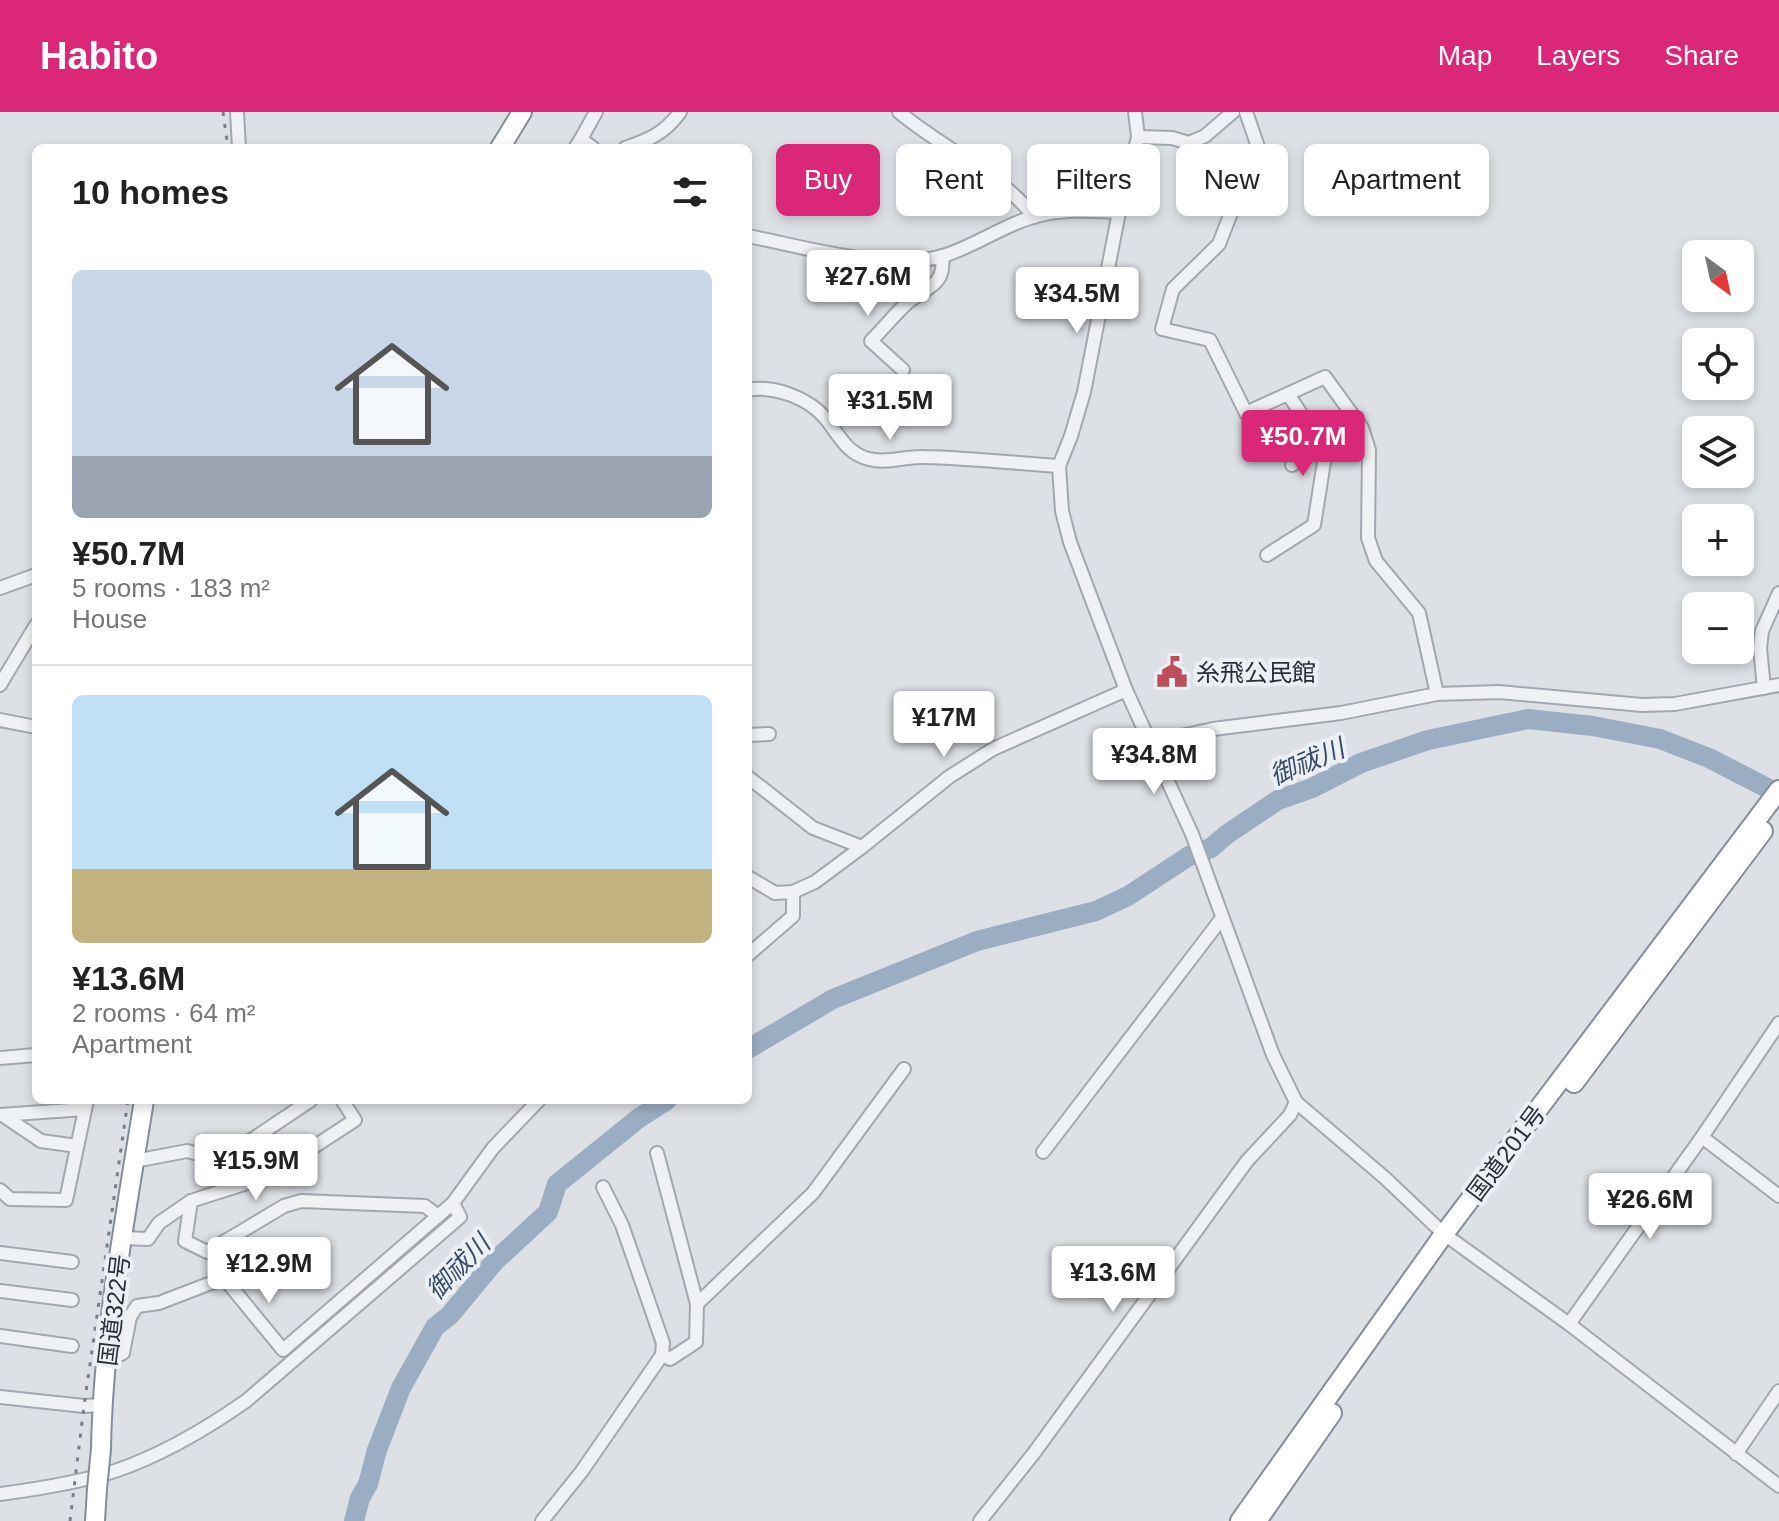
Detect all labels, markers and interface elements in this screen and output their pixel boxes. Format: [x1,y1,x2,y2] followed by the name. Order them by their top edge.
[40,35,158,77] text: Habito
[1438,40,1492,71] text: Map
[1536,40,1620,71] text: Layers
[1664,40,1739,71] text: Share
[776,144,880,216] chip: Buy
[896,144,1011,216] chip: Rent
[1027,144,1160,216] chip: Filters
[1176,144,1288,216] chip: New
[1304,144,1489,216] chip: Apartment
[668,170,712,214] icon: filters
[72,173,229,211] text: 10 homes
[1682,240,1754,312] north arrow
[1682,240,1754,664] map controls
[803,250,933,318] pin: ¥27.6M
[825,261,911,291] text: ¥27.6M
[1012,267,1142,335] pin: ¥34.5M
[1034,278,1120,308] text: ¥34.5M
[320,322,464,466] icon: home
[1682,328,1754,400] button: locate
[825,374,955,442] pin: ¥31.5M
[847,385,933,415] text: ¥31.5M
[1238,410,1368,478] pin: ¥50.7M
[1682,416,1754,488] button: layers
[1260,421,1346,451] text: ¥50.7M
[1682,504,1754,576] button: +
[72,534,185,572] text: ¥50.7M
[72,573,270,603] text: 5 rooms · 183 m²
[1682,592,1754,664] button: −
[72,604,147,634] text: House
[1155,655,1189,689] public building icon: 糸飛公民館
[1196,659,1316,686] place label: 糸飛公民館
[897,691,991,759] pin: ¥17M
[911,702,977,732] text: ¥17M
[1089,728,1219,796] pin: ¥34.8M
[1265,732,1352,791] water label: 御祓川
[1111,739,1197,769] text: ¥34.8M
[320,747,464,891] icon: home
[72,959,185,997] text: ¥13.6M
[72,998,256,1028] text: 2 rooms · 64 m²
[72,1029,192,1059] text: Apartment
[1462,1100,1550,1206] street label: 国道201号
[191,1134,321,1202] pin: ¥15.9M
[213,1145,299,1175] text: ¥15.9M
[1585,1173,1715,1241] pin: ¥26.6M
[1607,1184,1693,1214] text: ¥26.6M
[420,1226,498,1305] water label: 御祓川
[204,1237,334,1305] pin: ¥12.9M
[1048,1246,1178,1314] pin: ¥13.6M
[226,1248,312,1278] text: ¥12.9M
[94,1253,134,1367] street label: 国道322号
[1070,1257,1156,1287] text: ¥13.6M

